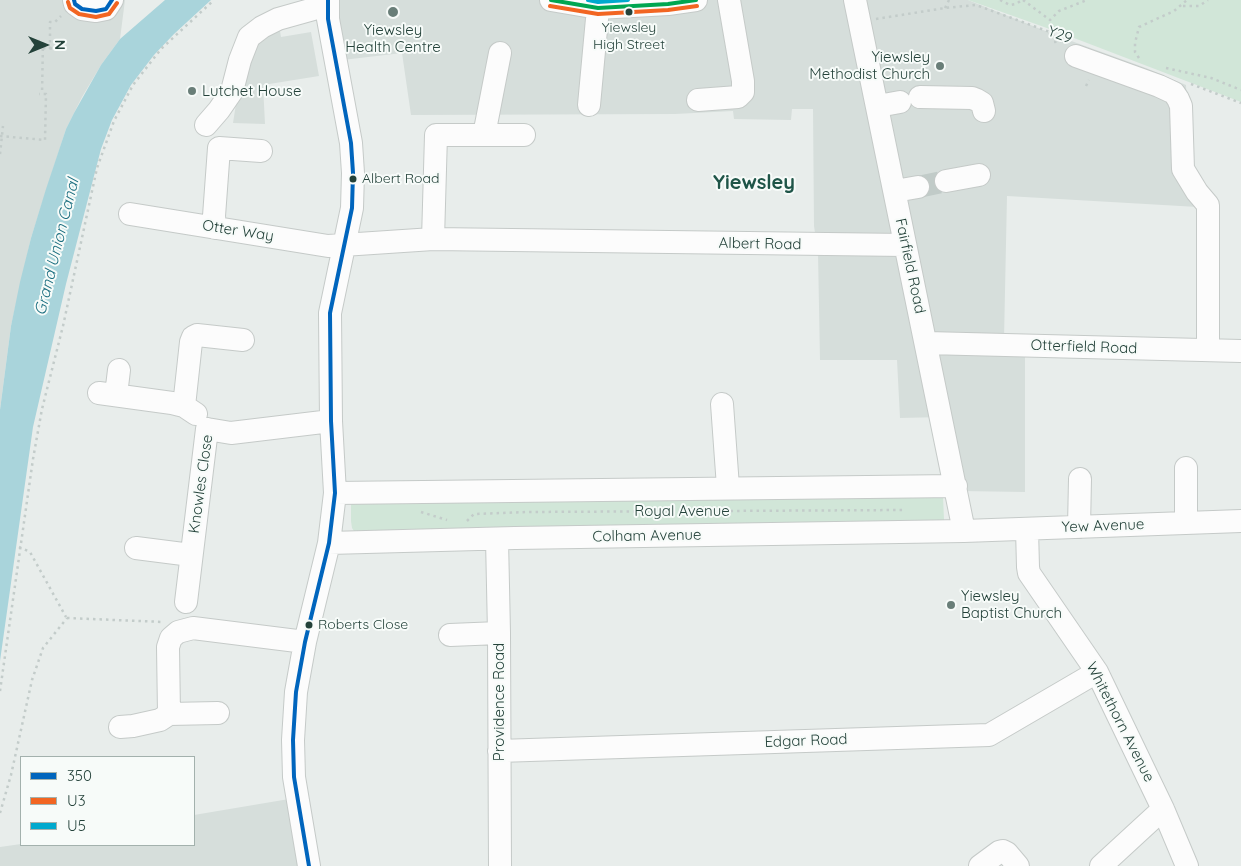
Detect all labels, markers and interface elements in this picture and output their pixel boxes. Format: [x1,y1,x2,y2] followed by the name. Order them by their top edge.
[386,5,400,19] marker: Yiewsley Health Centre
[624,7,634,17] marker: Yiewsley High Street
[20,20,70,70] north arrow
[593,20,665,52] place label: Yiewsley High Street
[345,21,441,56] place label: Yiewsley Health Centre
[1045,22,1075,48] street label: Y29
[51,40,69,50] text: N
[809,48,930,83] place label: Yiewsley Methodist Church
[934,60,946,72] marker: Yiewsley Methodist Church
[202,82,301,100] place label: Lutchet House
[186,85,198,97] marker: Lutchet House
[362,171,439,187] place label: Albert Road
[713,171,795,195] district label: Yiewsley
[348,174,358,184] marker: Albert Road
[31,177,83,317] water label: Grand Union Canal
[201,216,275,246] street label: Otter Way
[891,217,929,315] street label: Fairfield Road
[718,234,802,254] street label: Albert Road
[1030,336,1138,358] street label: Otterfield Road
[185,433,217,535] street label: Knowles Close
[634,502,730,520] street label: Royal Avenue
[1061,516,1145,536] street label: Yew Avenue
[592,526,702,546] street label: Colham Avenue
[961,587,1062,622] place label: Yiewsley Baptist Church
[945,599,957,611] marker: Yiewsley Baptist Church
[318,617,408,633] place label: Roberts Close
[304,620,314,630] marker: Roberts Close
[490,643,508,761] street label: Providence Road
[1082,659,1158,785] street label: Whitethorn Avenue
[764,731,848,751] street label: Edgar Road
[20,756,195,846] legend
[67,766,92,785] text: 350
[67,791,86,810] text: U3
[67,816,86,835] text: U5

